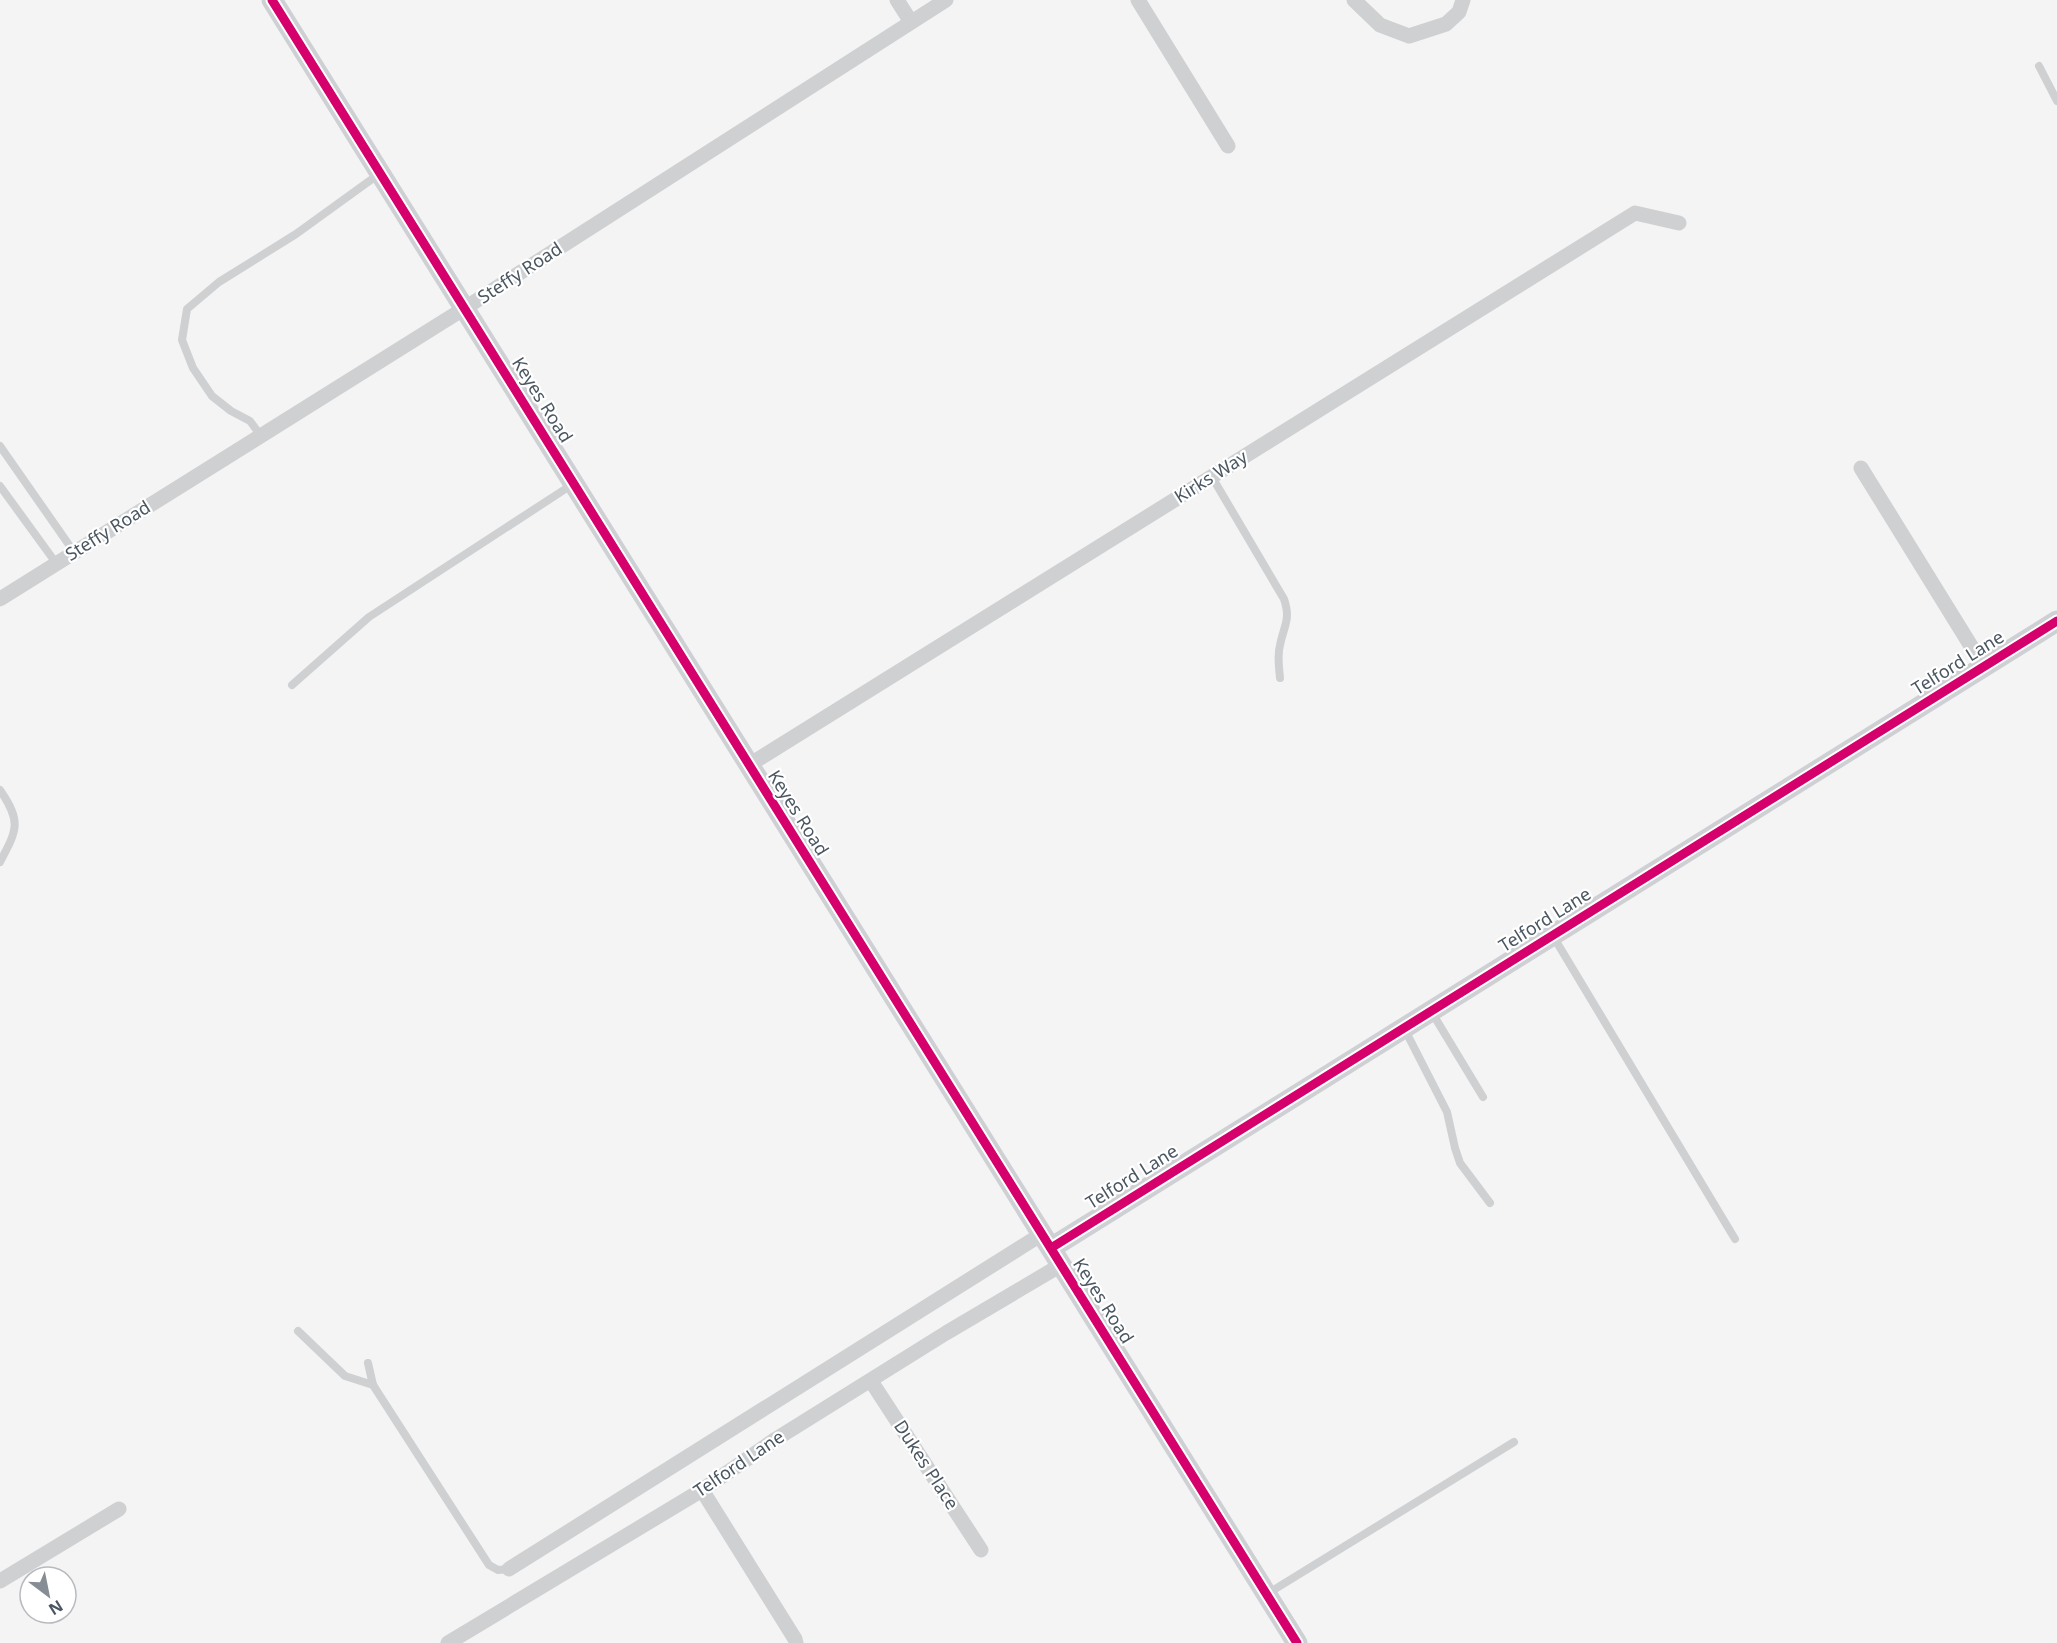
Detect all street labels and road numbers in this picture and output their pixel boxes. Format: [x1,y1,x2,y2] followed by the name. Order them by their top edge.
[473,236,566,308] street label: Steffy Road
[507,352,579,447] street label: Keyes Road
[1169,444,1252,508] street label: Kirks Way
[60,495,155,566] street label: Steffy Road
[1907,624,2008,700] street label: Telford Lane
[763,765,835,860] street label: Keyes Road
[1494,881,1595,957] street label: Telford Lane
[1081,1138,1182,1214] street label: Telford Lane
[1068,1253,1140,1348] street label: Keyes Road
[889,1415,965,1514] street label: Dukes Place
[689,1424,788,1502] street label: Telford Lane

